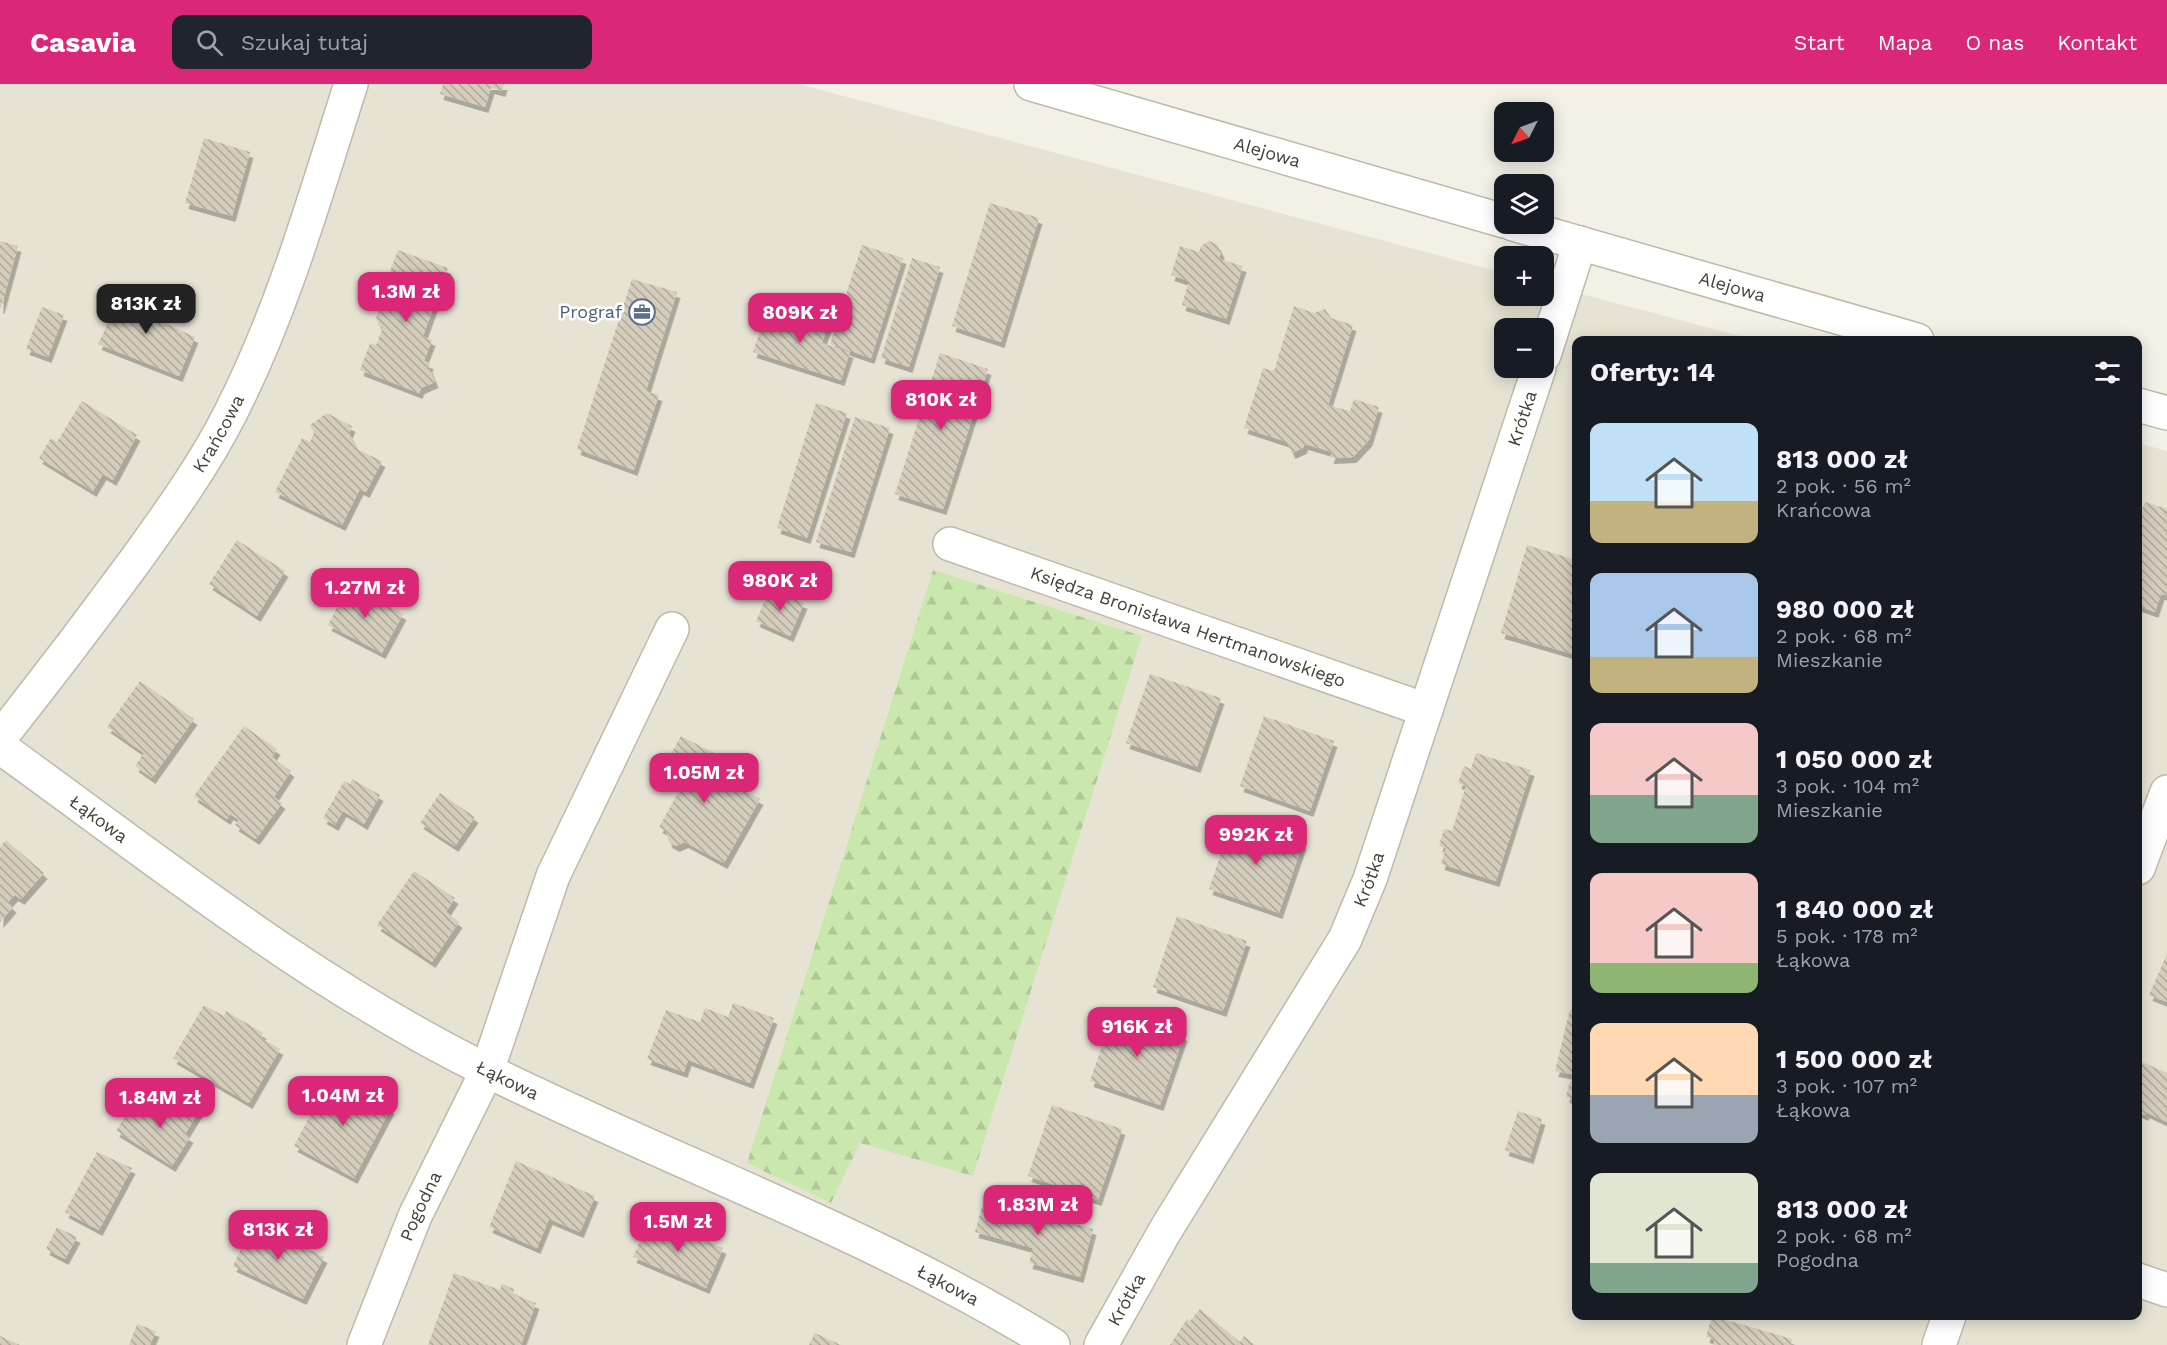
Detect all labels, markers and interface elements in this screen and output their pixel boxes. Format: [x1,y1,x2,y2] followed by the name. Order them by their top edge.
[172,15,592,69] search box
[30,26,136,59] text: Casavia
[193,26,226,59] icon: search
[241,30,368,55] text: Szukaj tutaj
[1794,30,1845,55] text: Start
[1878,30,1932,55] text: Mapa
[1965,30,2024,55] text: O nas
[2057,30,2137,55] text: Kontakt
[1494,102,1554,162] north arrow
[1494,102,1554,378] map controls
[1232,132,1303,172] street label: Alejowa
[1494,174,1554,234] button: layers
[1494,246,1554,306] button: +
[1697,267,1768,306] street label: Alejowa
[351,272,461,323] pin: 1.3M zł
[372,279,440,303] text: 1.3M zł
[91,284,201,335] pin: 813K zł
[111,291,181,315] text: 813K zł
[745,293,855,344] pin: 809K zł
[627,297,657,327] office icon: Prograf
[762,300,838,324] text: 809K zł
[559,301,622,322] place label: Prograf
[1494,318,1554,378] button: −
[2091,356,2124,389] icon: filters
[1590,357,1715,387] text: Oferty: 14
[886,380,996,431] pin: 810K zł
[905,387,977,411] text: 810K zł
[1503,388,1541,449] street label: Krótka
[188,391,248,476] street label: Krańcowa
[1776,444,1908,474] text: 813 000 zł
[1638,447,1710,519] icon: home
[1776,474,1911,498] text: 2 pok. · 56 m²
[1776,498,1871,522] text: Krańcowa
[725,561,835,612] pin: 980K zł
[1028,562,1349,691] street label: Księdza Bronisława Hertmanowskiego
[303,568,427,619] pin: 1.27M zł
[742,568,818,592] text: 980K zł
[325,575,405,599] text: 1.27M zł
[1776,594,1914,624] text: 980 000 zł
[1638,597,1710,669] icon: home
[1776,624,1912,648] text: 2 pok. · 68 m²
[1776,648,1883,672] text: Mieszkanie
[1776,744,1932,774] text: 1 050 000 zł
[1638,747,1710,819] icon: home
[642,753,766,804] pin: 1.05M zł
[664,760,744,784] text: 1.05M zł
[1776,774,1919,798] text: 3 pok. · 104 m²
[65,790,132,847] street label: Łąkowa
[1776,798,1883,822] text: Mieszkanie
[1201,815,1311,866] pin: 992K zł
[1219,822,1293,846] text: 992K zł
[1349,849,1388,910] street label: Krótka
[1776,894,1933,924] text: 1 840 000 zł
[1638,897,1710,969] icon: home
[1776,924,1918,948] text: 5 pok. · 178 m²
[1776,948,1850,972] text: Łąkowa
[1082,1007,1192,1058] pin: 916K zł
[1101,1014,1173,1038] text: 916K zł
[1776,1044,1932,1074] text: 1 500 000 zł
[1638,1047,1710,1119] icon: home
[473,1056,542,1104] street label: Łąkowa
[1776,1074,1917,1098] text: 3 pok. · 107 m²
[281,1076,405,1127] pin: 1.04M zł
[98,1078,222,1129] pin: 1.84M zł
[302,1083,384,1107] text: 1.04M zł
[119,1085,201,1109] text: 1.84M zł
[1776,1098,1850,1122] text: Łąkowa
[395,1168,446,1244] street label: Pogodna
[976,1185,1100,1236] pin: 1.83M zł
[998,1192,1078,1216] text: 1.83M zł
[1776,1194,1908,1224] text: 813 000 zł
[1638,1197,1710,1269] icon: home
[623,1202,733,1253] pin: 1.5M zł
[644,1209,712,1233] text: 1.5M zł
[223,1210,333,1261] pin: 813K zł
[243,1217,313,1241] text: 813K zł
[1776,1224,1912,1248] text: 2 pok. · 68 m²
[1776,1248,1859,1272] text: Pogodna
[914,1260,983,1310] street label: Łąkowa
[1103,1269,1149,1330] street label: Krótka

